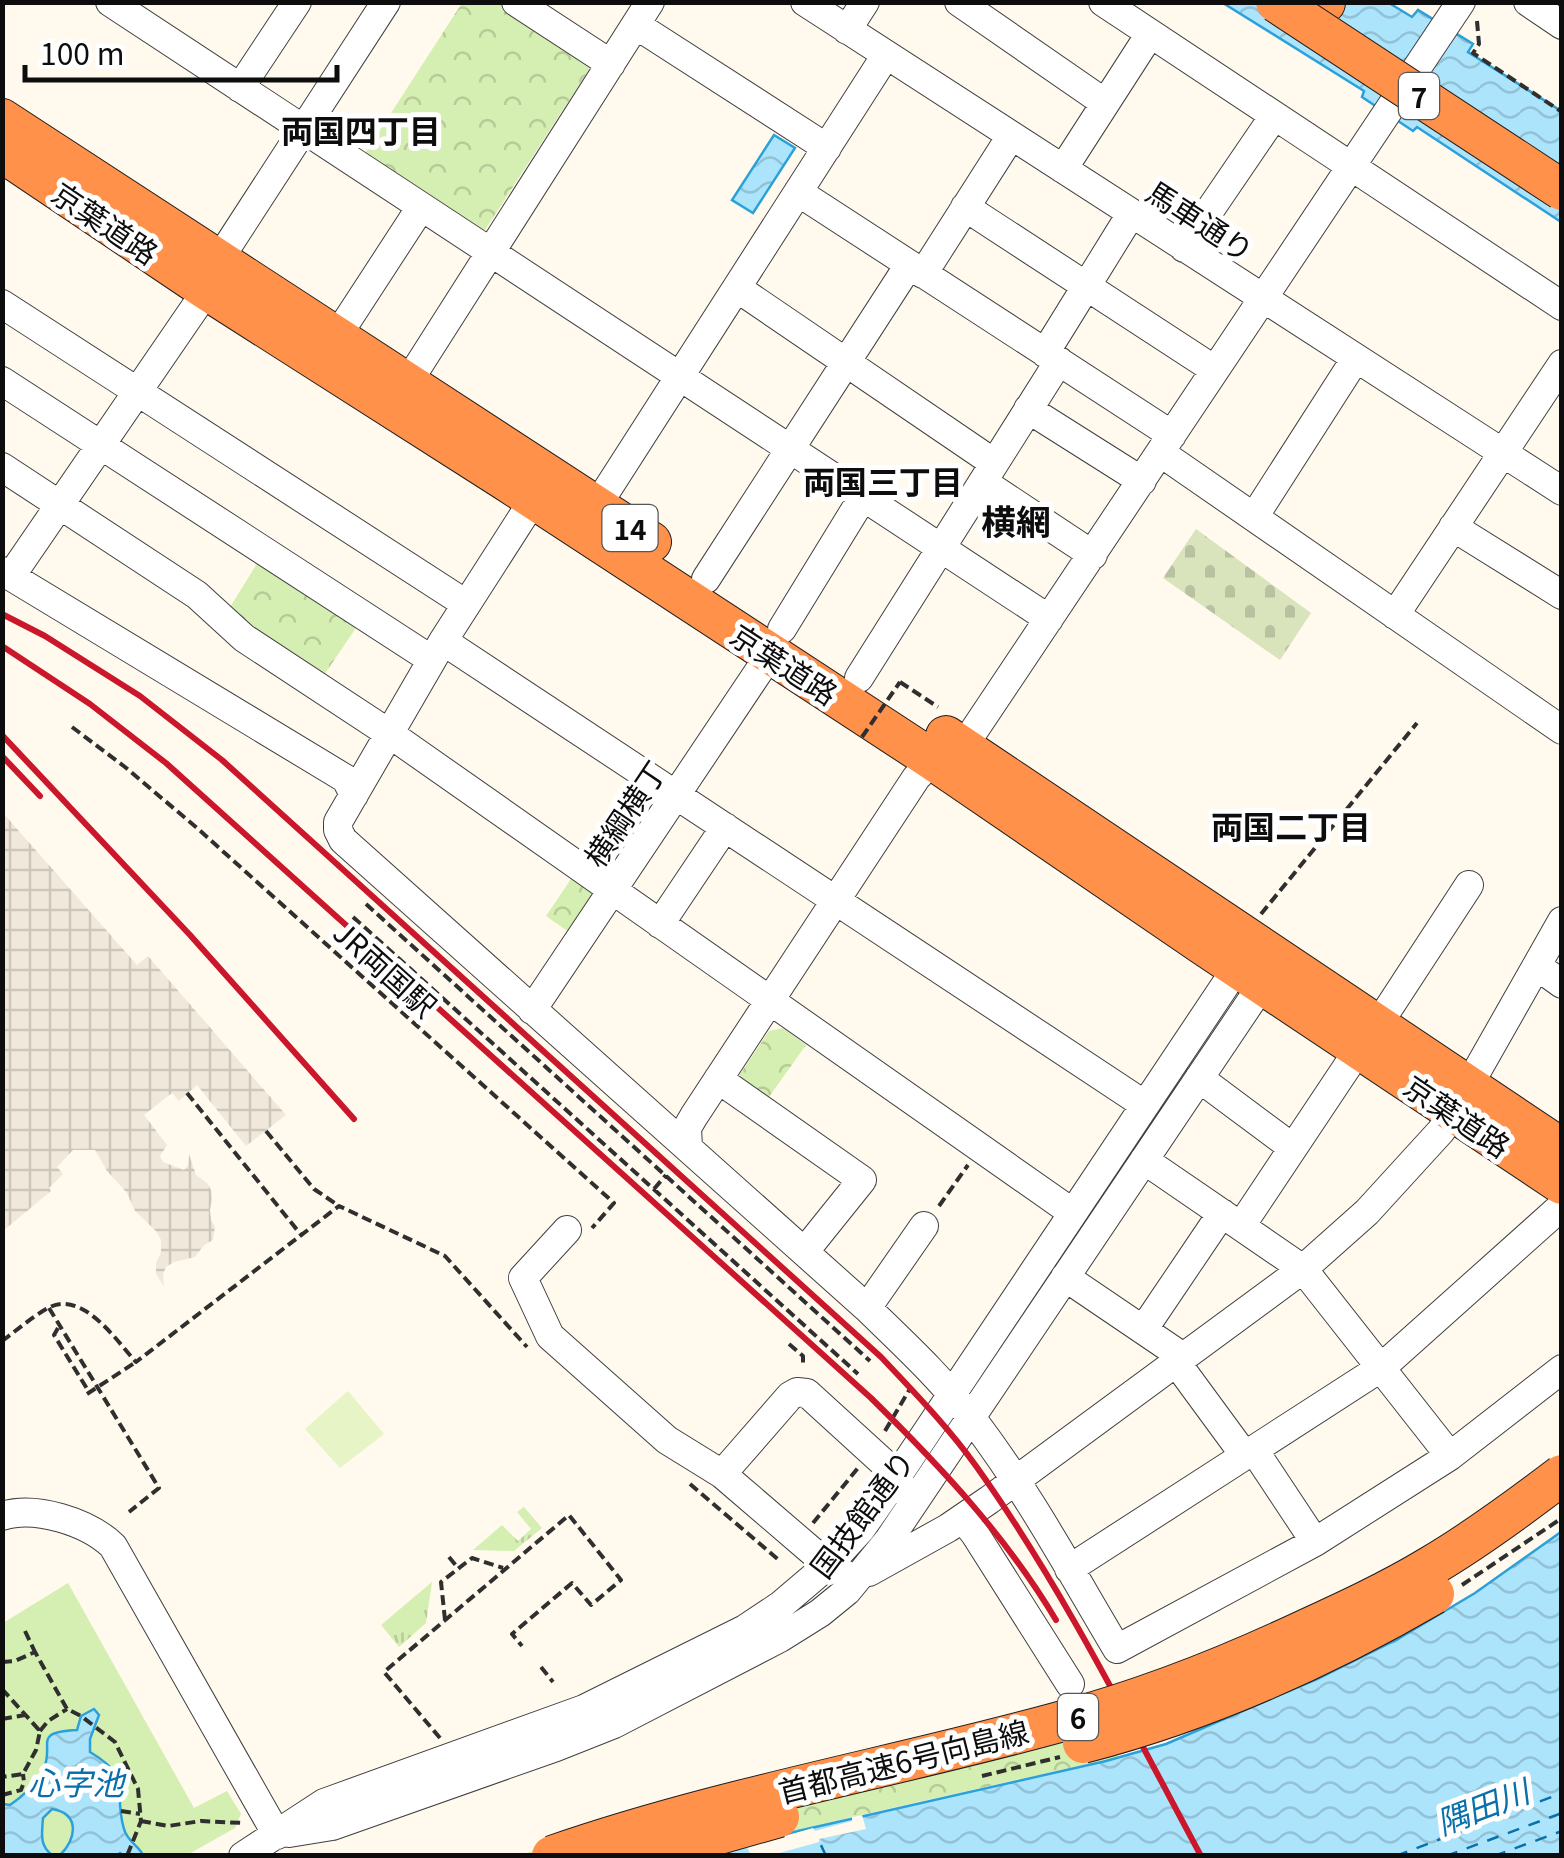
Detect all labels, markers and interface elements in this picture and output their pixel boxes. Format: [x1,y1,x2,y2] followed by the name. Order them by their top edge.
[25,20,338,82] scale bar
[40,30,124,74] text: 100 m
[1399,73,1439,119] road number: 7
[281,106,441,152] district label: 両国四丁目
[1139,169,1263,271] street label: 馬車通り
[44,170,168,274] street label: 京葉道路
[803,457,963,503] district label: 両国三丁目
[981,494,1051,545] district label: 横網
[602,505,658,551] road number: 14
[723,612,847,714] street label: 京葉道路
[572,751,676,875] street label: 横綱横丁
[1211,802,1371,848] district label: 両国二丁目
[325,910,447,1026] street label: JR両国駅
[1396,1063,1520,1167] street label: 京葉道路
[798,1440,924,1586] street label: 国技館通り
[1058,1694,1098,1740] road number: 6
[773,1708,1033,1812] street label: 首都高速6号向島線
[28,1758,127,1804] water label: 心字池
[1429,1765,1538,1844] water label: 隅田川

